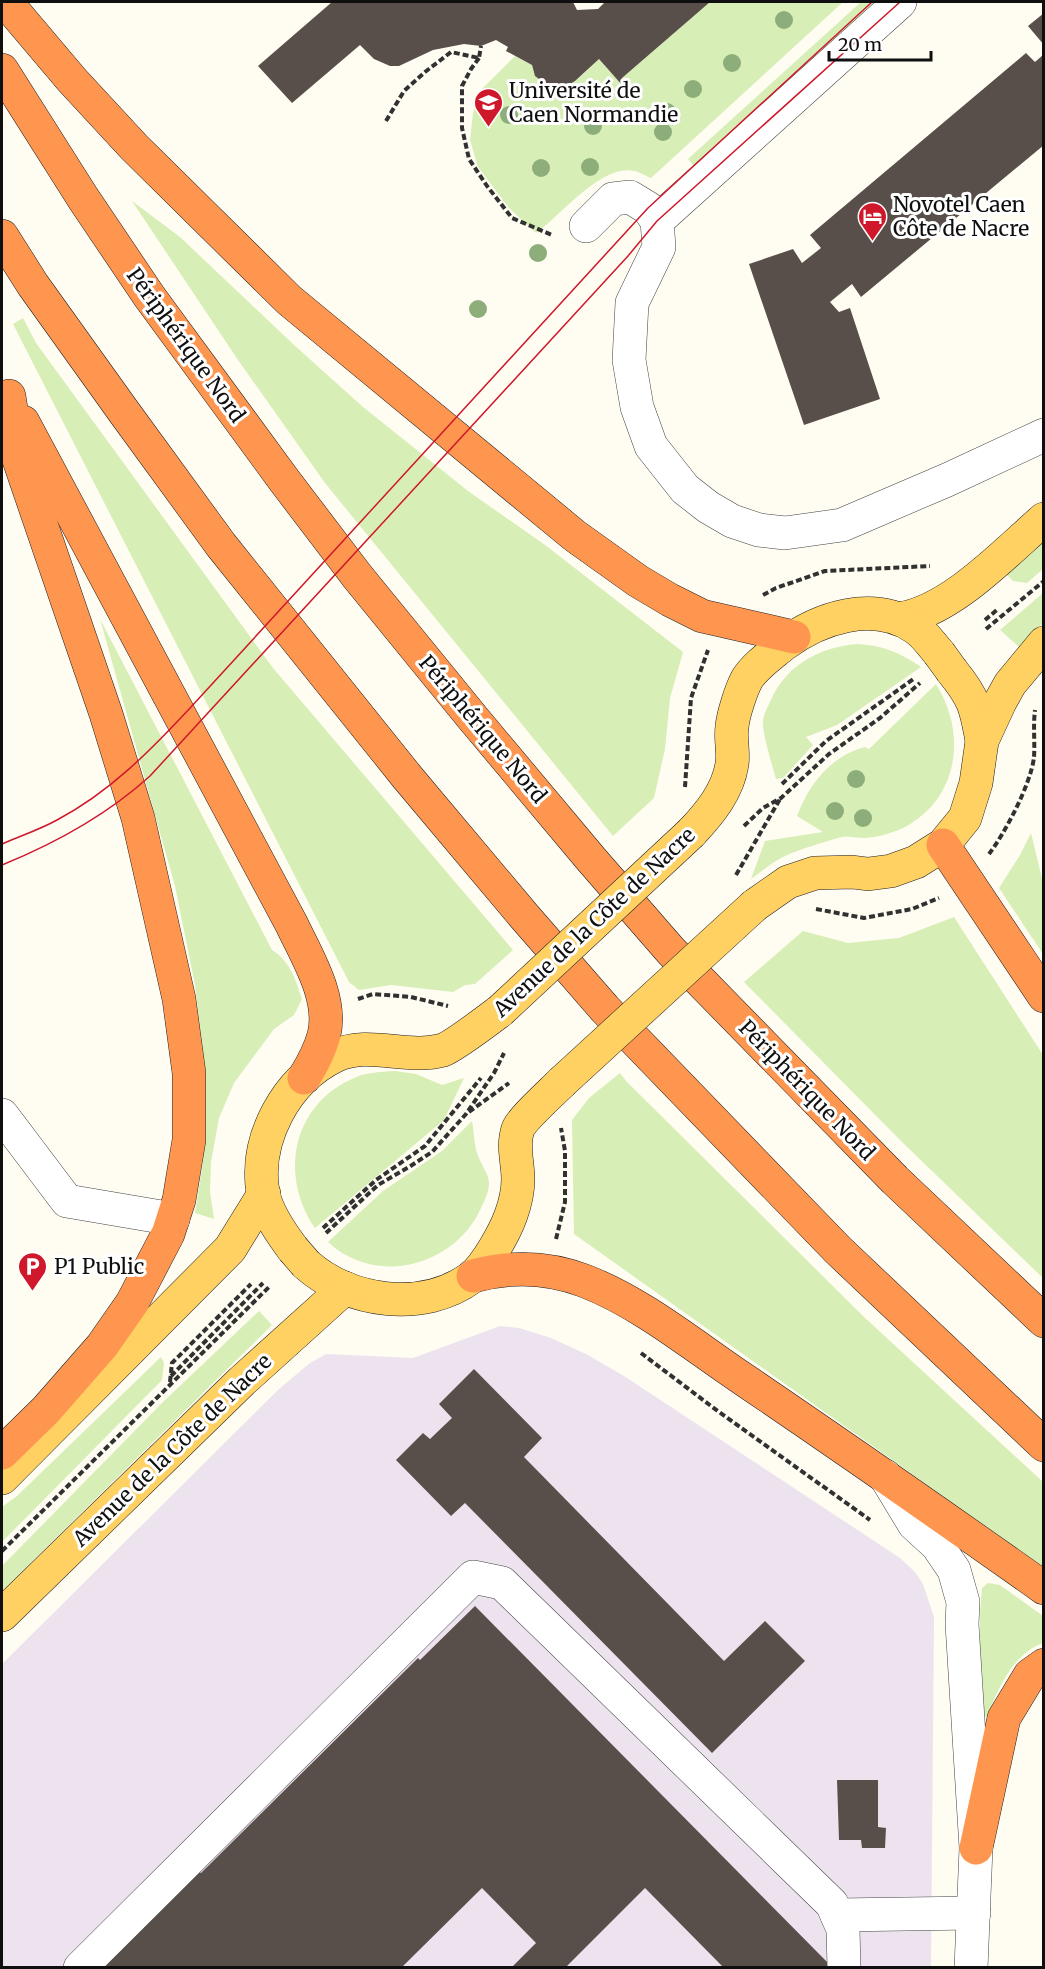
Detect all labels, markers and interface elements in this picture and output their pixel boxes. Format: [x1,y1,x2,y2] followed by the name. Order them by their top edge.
[829,24,931,62] scale bar
[838,33,882,56] text: 20 m
[509,77,678,128] place label: Université de Caen Normandie
[472,86,504,128] school or university icon: Université de Caen Normandie
[893,191,1029,242] place label: Novotel Caen Côte de Nacre
[856,200,888,242] hotel icon: Novotel Caen Côte de Nacre
[121,262,251,428] street label: Périphérique Nord
[413,650,553,809] street label: Périphérique Nord
[487,821,701,1023] street label: Avenue de la Côte de Nacre
[733,1014,881,1166] street label: Périphérique Nord
[17,1250,49,1292] parking icon: P1 Public
[54,1253,144,1280] place label: P1 Public
[66,1348,277,1553] street label: Avenue de la Côte de Nacre

